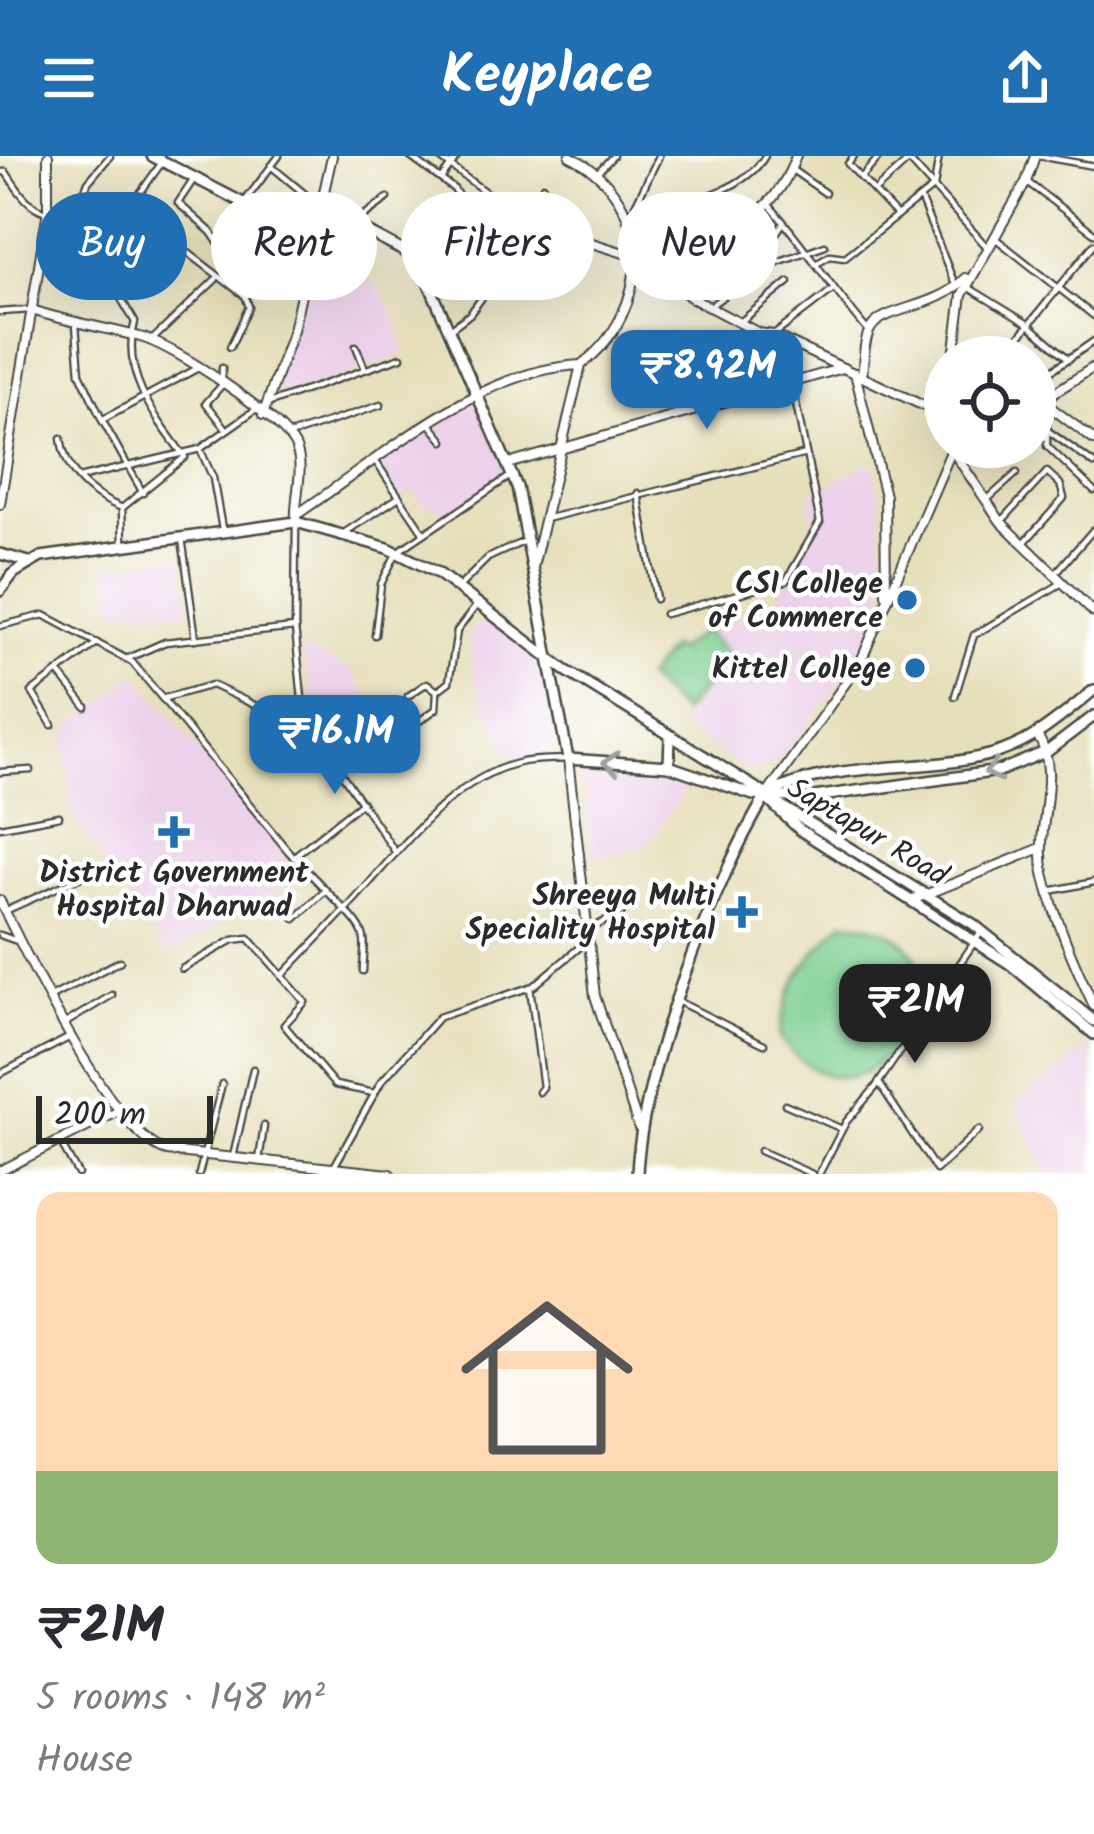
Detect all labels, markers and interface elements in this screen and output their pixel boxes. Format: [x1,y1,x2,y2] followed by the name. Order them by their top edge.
[442,35,652,121] text: Keyplace
[36,45,102,111] icon: menu
[992,45,1058,111] icon: share
[36,192,187,300] chip: Buy
[211,192,377,300] chip: Rent
[401,192,594,300] chip: Filters
[618,192,778,300] chip: New
[609,330,805,432] pin: ₹8.92M
[924,336,1056,468] map controls
[924,336,1056,468] button: locate
[638,338,776,400] text: ₹8.92M
[709,561,883,643] place label: CSI College of Commerce
[894,587,920,613] marker: CSI College of Commerce
[712,646,891,694] place label: Kittel College
[902,655,928,681] marker: Kittel College
[237,695,433,797] pin: ₹16.1M
[276,703,394,765] text: ₹16.1M
[601,750,619,776] one-way arrow
[983,757,1003,782] one-way arrow
[777,766,958,900] street label: Saptapur Road
[158,816,190,848] marker: District Government Hospital Dharwad
[39,850,309,932] place label: District Government Hospital Dharwad
[465,873,716,955] place label: Shreeya Multi Speciality Hospital
[726,896,758,928] marker: Shreeya Multi Speciality Hospital
[844,964,986,1066] pin: ₹21M
[866,972,964,1034] text: ₹21M
[36,1090,213,1143] scale bar
[54,1090,146,1143] text: 200 m
[439,1270,655,1486] icon: home
[36,1588,164,1669] text: ₹21M
[36,1669,325,1731] text: 5 rooms · 148 m²
[36,1731,133,1793] text: House

